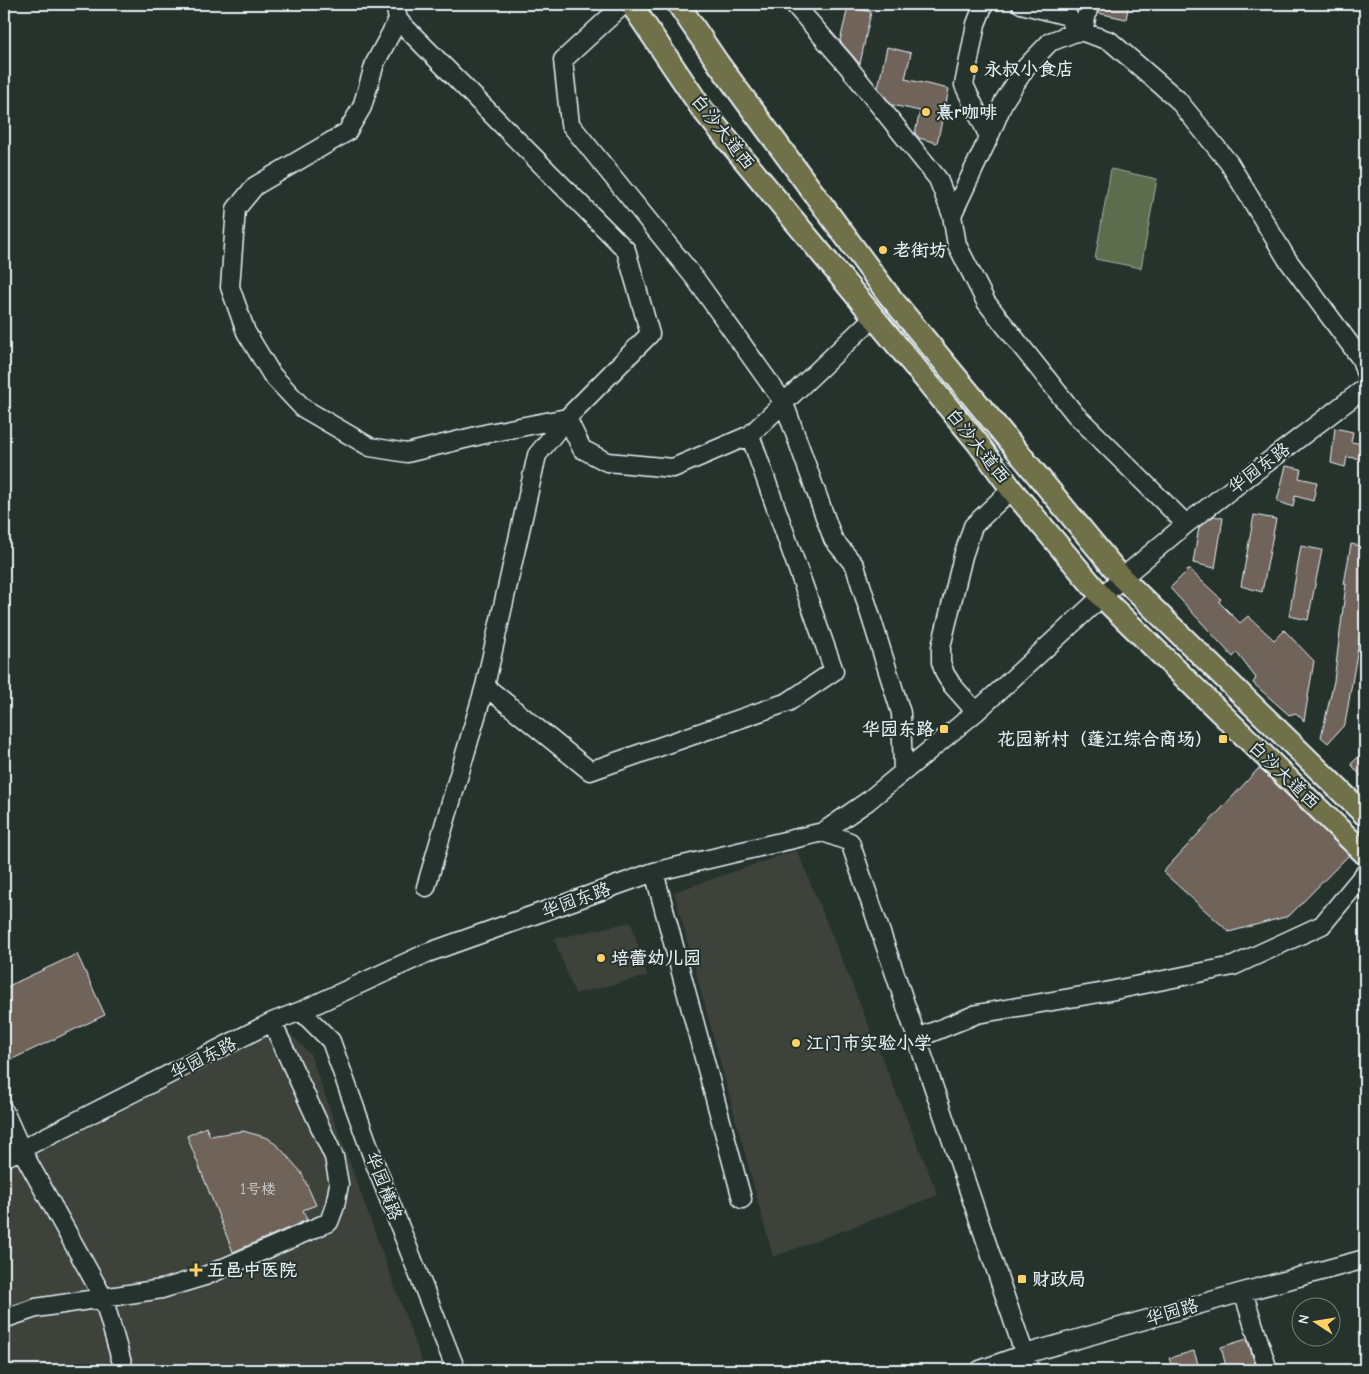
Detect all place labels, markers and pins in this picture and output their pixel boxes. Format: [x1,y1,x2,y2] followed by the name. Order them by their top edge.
[984,59,1074,80] place label: 永叔小食店
[968,63,980,75] marker: 永叔小食店
[936,102,997,123] place label: 熹r咖啡
[920,106,932,118] marker: 熹r咖啡
[893,240,947,261] place label: 老街坊
[877,244,889,256] marker: 老街坊
[862,719,934,740] place label: 华园东路
[938,723,950,735] marker: 华园东路
[997,729,1213,750] place label: 花园新村（蓬江综合商场）
[1217,733,1229,745] marker: 花园新村（蓬江综合商场）
[611,948,701,969] place label: 培蕾幼儿园
[595,952,607,964] marker: 培蕾幼儿园
[806,1033,932,1054] place label: 江门市实验小学
[790,1037,802,1049] marker: 江门市实验小学
[207,1260,297,1281] place label: 五邑中医院
[189,1263,203,1277] marker: 五邑中医院
[1032,1269,1086,1290] place label: 财政局
[1016,1273,1028,1285] marker: 财政局

